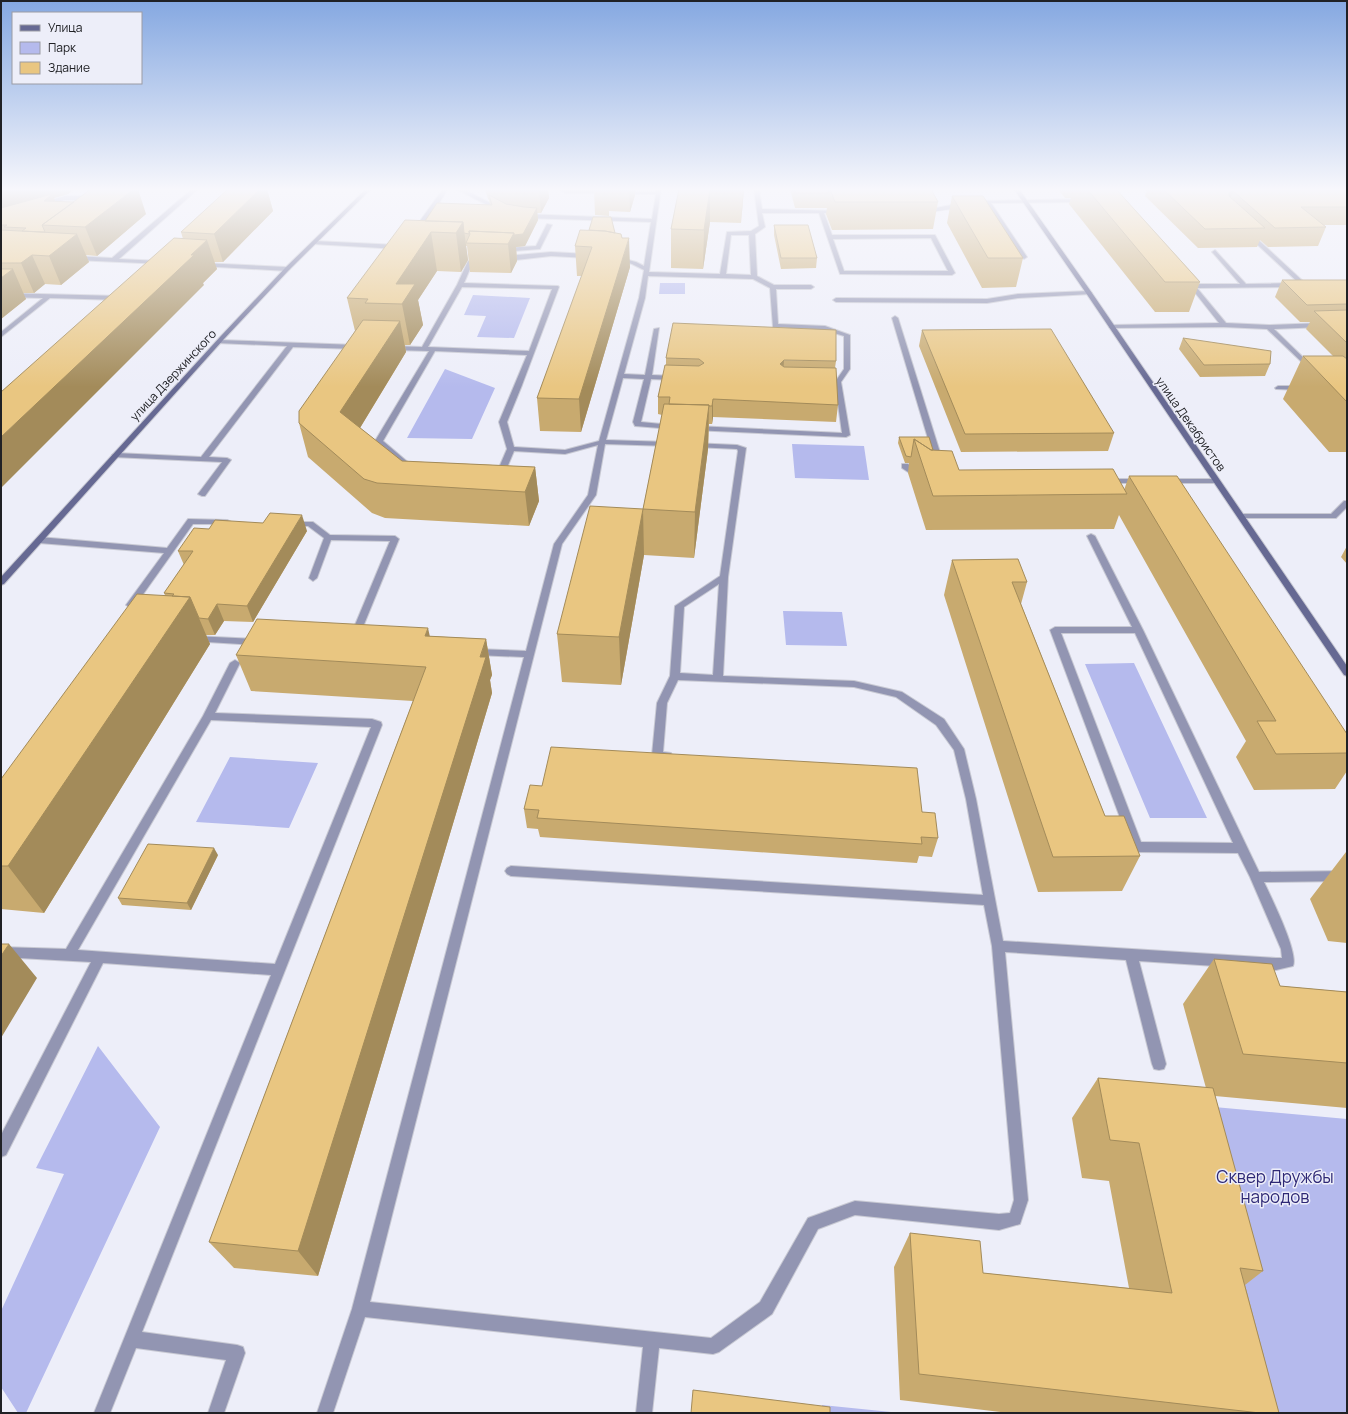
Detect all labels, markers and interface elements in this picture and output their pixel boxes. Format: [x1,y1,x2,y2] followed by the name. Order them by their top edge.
[12,12,142,84] legend
[48,19,82,36] text: Улица
[48,39,77,56] text: Парк
[48,59,90,76] text: Здание
[126,325,220,425] street label: улица Дзержинского
[1152,373,1230,475] street label: улица Декабристов
[1216,1165,1334,1208] park label: Сквер Дружбы народов

